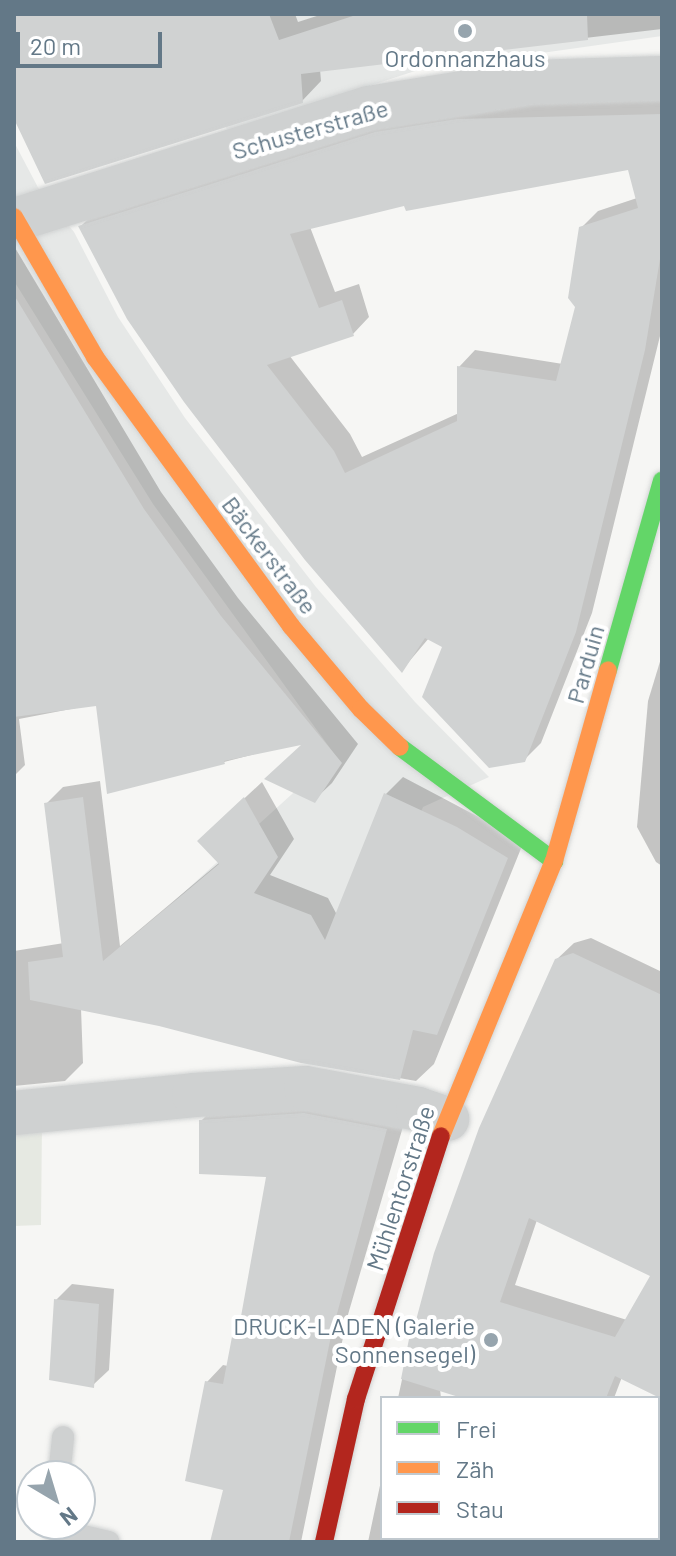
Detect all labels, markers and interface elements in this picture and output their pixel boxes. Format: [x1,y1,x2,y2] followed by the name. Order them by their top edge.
[20,16,166,66] scale bar
[456,22,474,40] marker: Ordonnanzhaus
[30,31,81,60] text: 20 m
[384,44,546,72] place label: Ordonnanzhaus
[229,93,391,165] street label: Schusterstraße
[216,490,324,620] street label: Bäckerstraße
[560,622,610,706] street label: Parduin
[360,1102,440,1274] street label: Mühlentorstraße
[233,1312,475,1368] place label: DRUCK-LADEN (Galerie Sonnensegel)
[482,1331,500,1349] marker: DRUCK-LADEN (Galerie Sonnensegel)
[380,1396,660,1540] legend
[456,1414,497,1443] text: Frei
[456,1454,494,1483] text: Zäh
[16,1460,96,1540] north arrow
[456,1494,504,1523] text: Stau
[56,1503,83,1532] text: N

